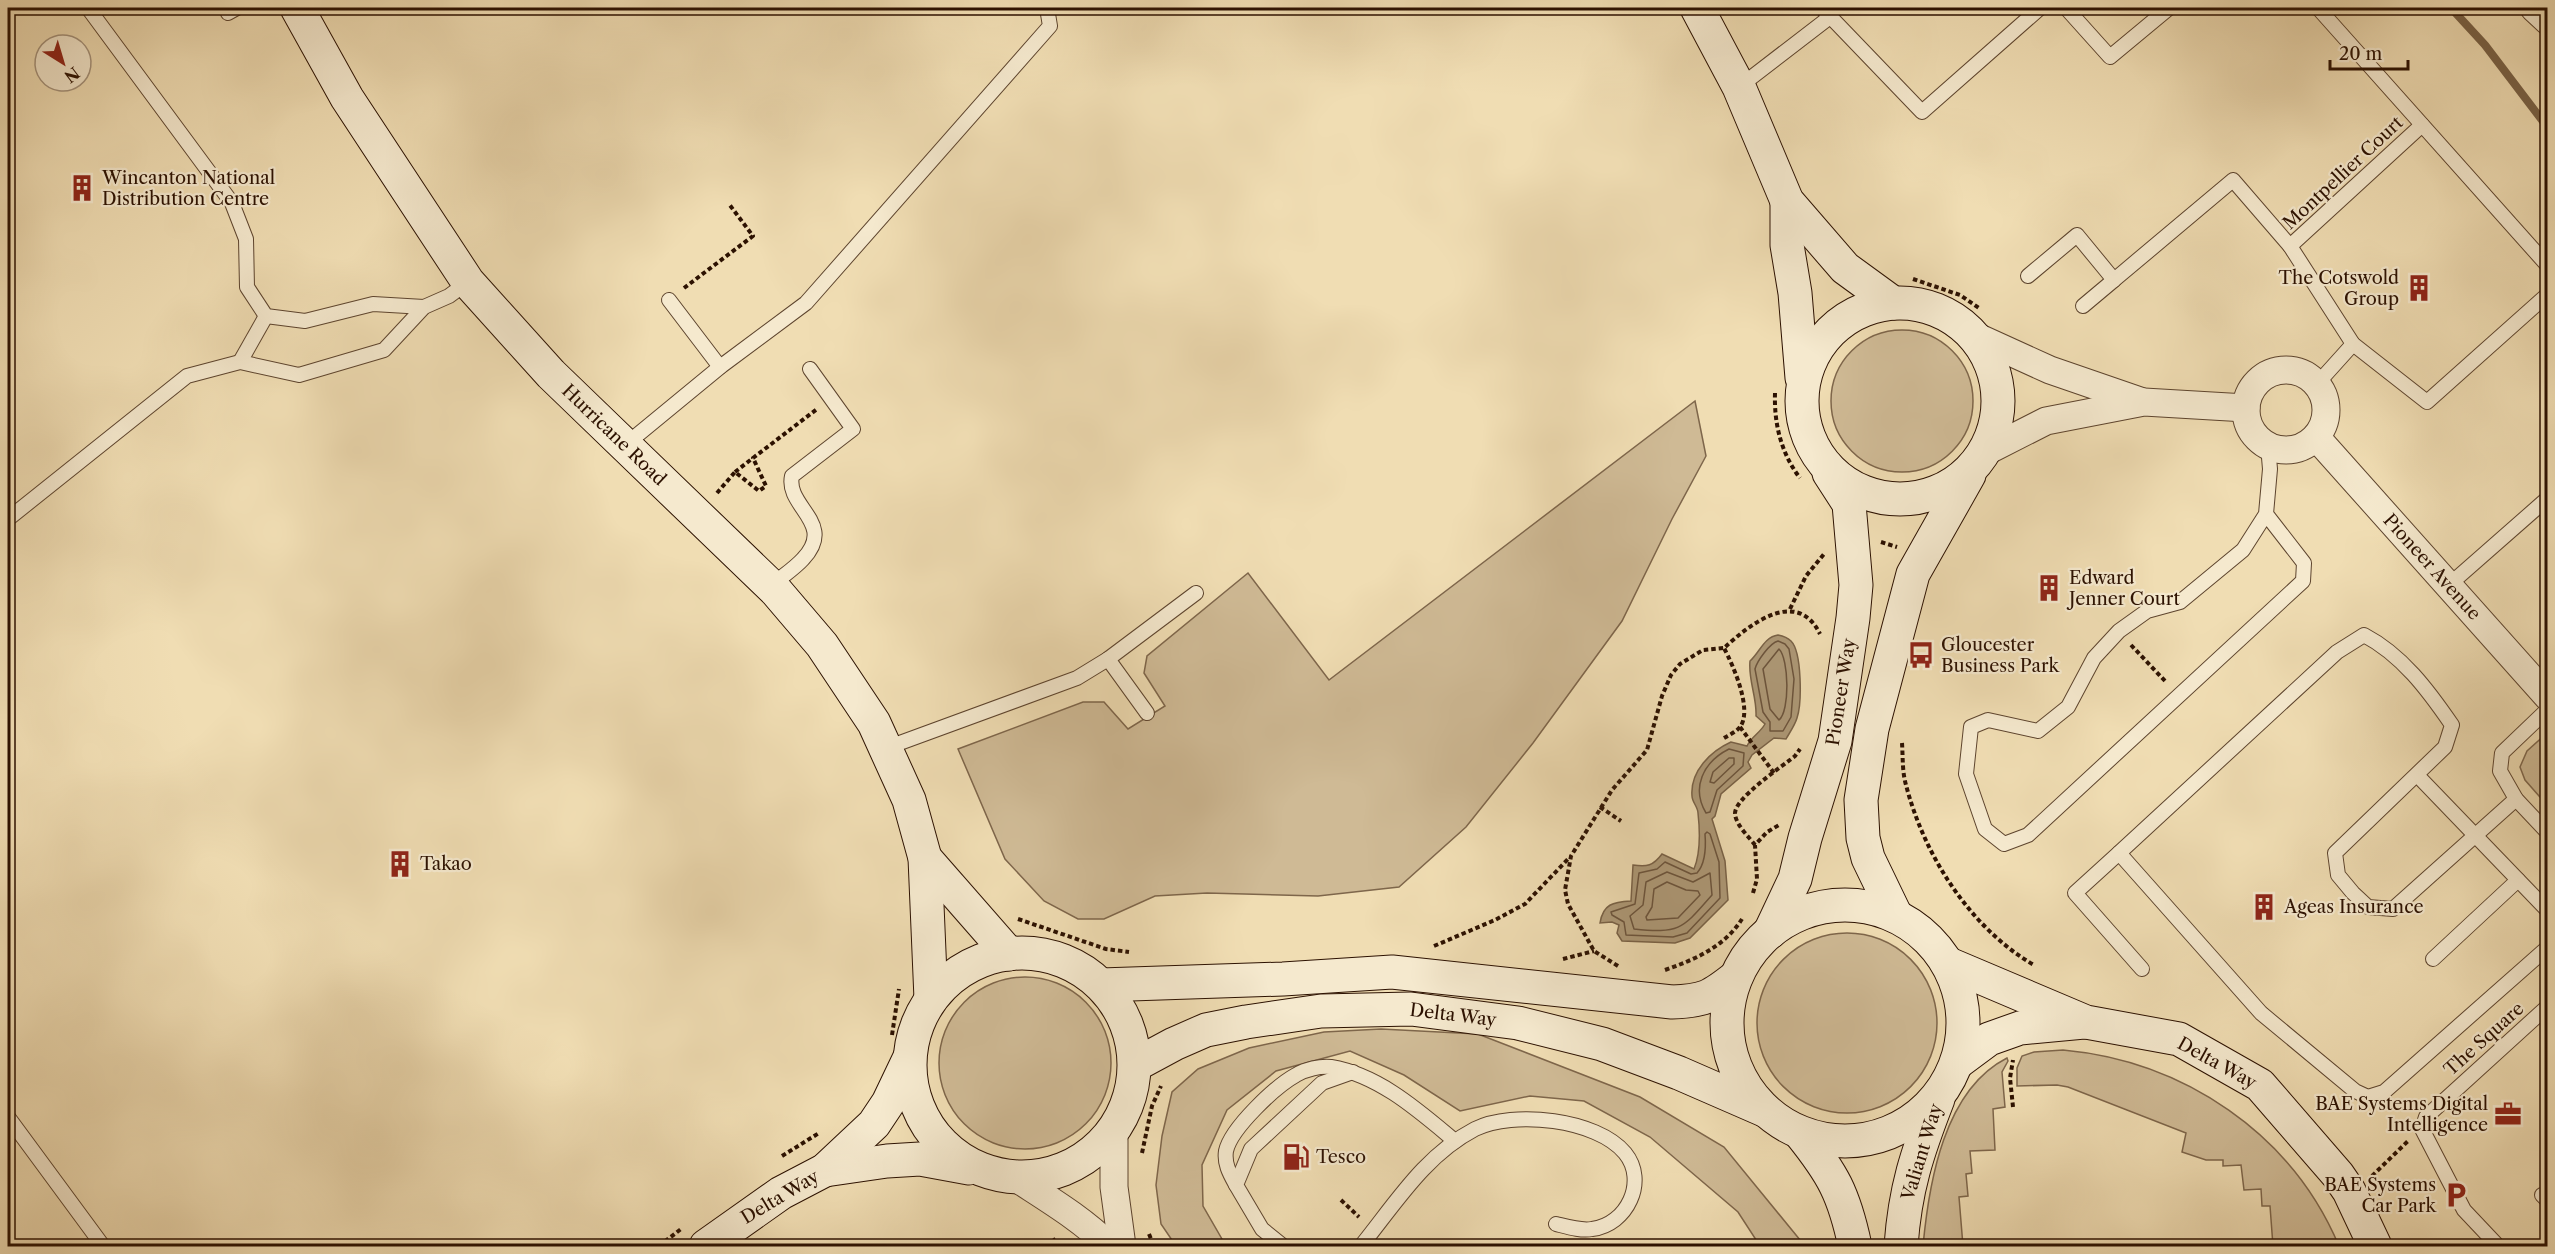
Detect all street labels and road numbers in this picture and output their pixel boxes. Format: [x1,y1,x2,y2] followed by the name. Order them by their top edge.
[2279,111,2408,234] street label: Montpellier Court
[557,380,671,490] street label: Hurricane Road
[2379,509,2485,625] street label: Pioneer Avenue
[1822,636,1860,747] street label: Pioneer Way
[2440,998,2528,1080] street label: The Square
[1409,999,1498,1031] street label: Delta Way
[2174,1032,2261,1094] street label: Delta Way
[1897,1100,1947,1204] street label: Valiant Way
[737,1165,824,1229] street label: Delta Way

